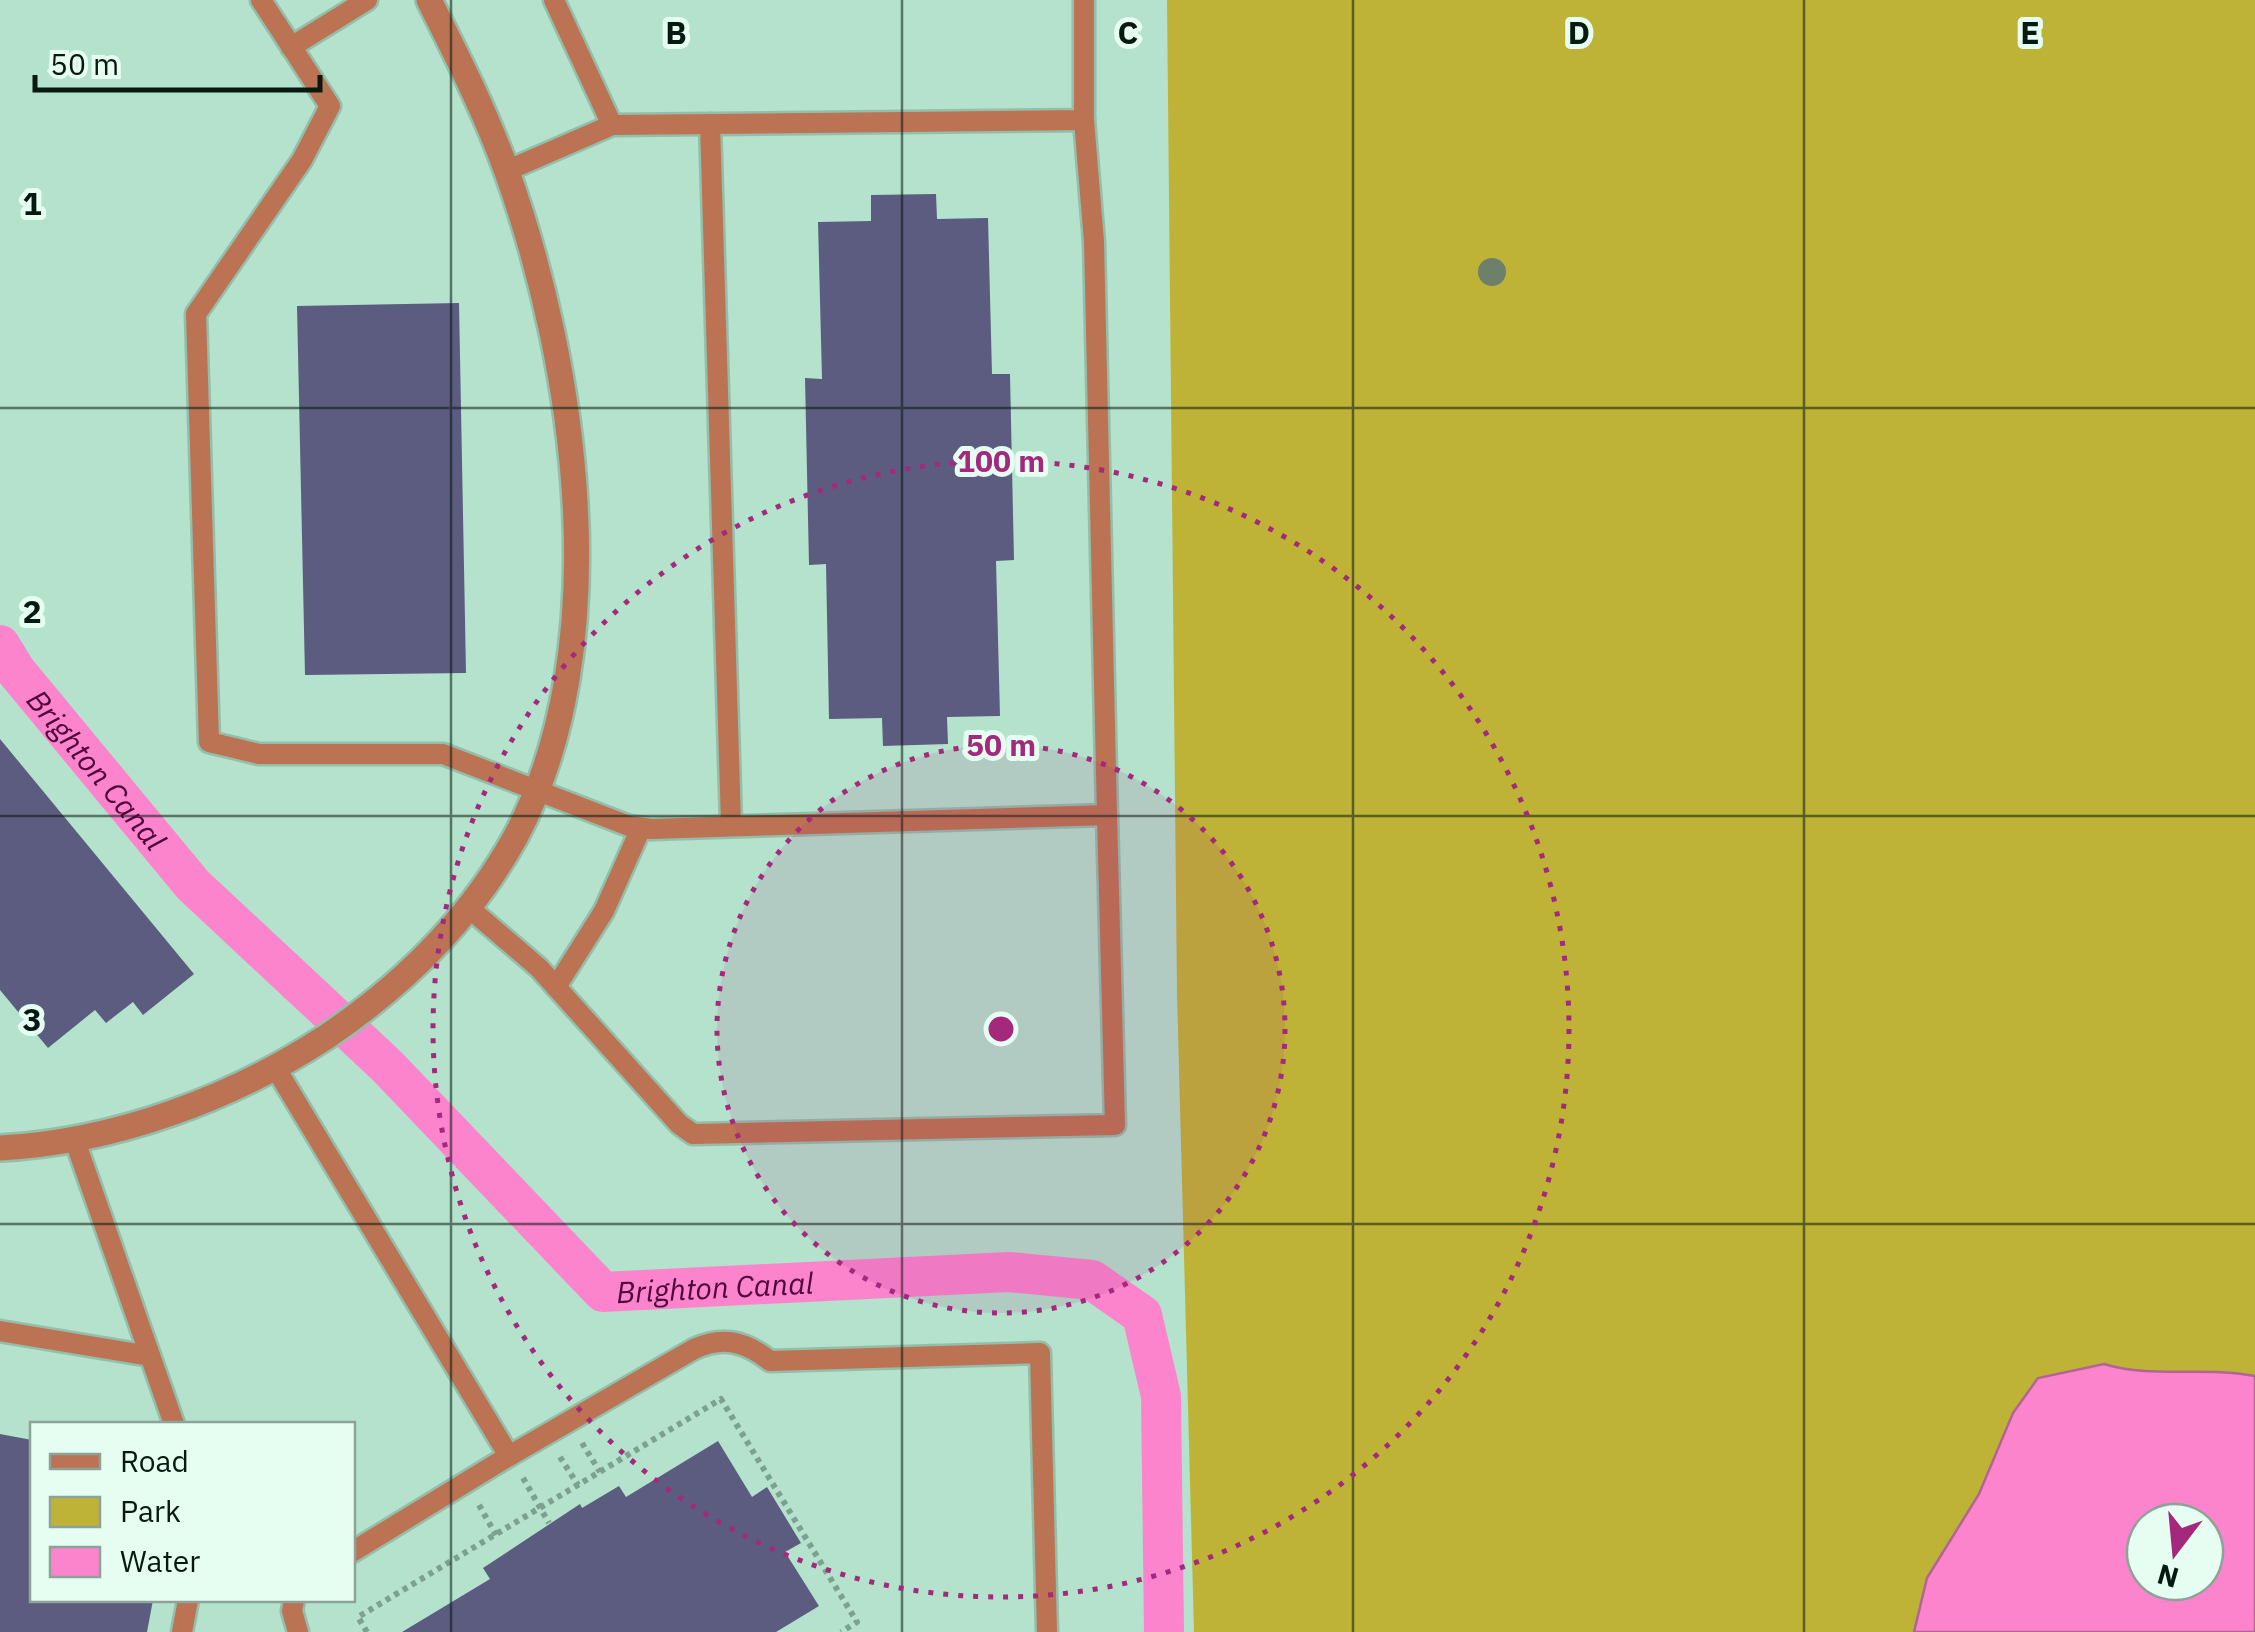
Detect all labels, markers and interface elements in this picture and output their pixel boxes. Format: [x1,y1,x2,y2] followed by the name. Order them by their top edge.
[665,11,687,53] text: B
[1118,11,1138,53] text: C
[1568,11,1590,53] text: D
[2020,11,2040,53] text: E
[35,30,320,92] scale bar
[50,44,119,83] text: 50 m
[22,182,42,224] text: 1
[957,441,1045,480] text: 100 m
[22,590,42,632] text: 2
[19,681,175,858] water label: Brighton Canal
[966,725,1036,764] text: 50 m
[22,998,42,1040] text: 3
[983,1011,1019,1047] centre of rings
[615,1262,814,1311] water label: Brighton Canal
[30,1422,355,1602] legend
[120,1441,189,1480] text: Road
[120,1491,181,1530] text: Park
[2125,1502,2225,1602] north arrow
[120,1541,200,1580] text: Water
[2153,1556,2183,1597] text: N

